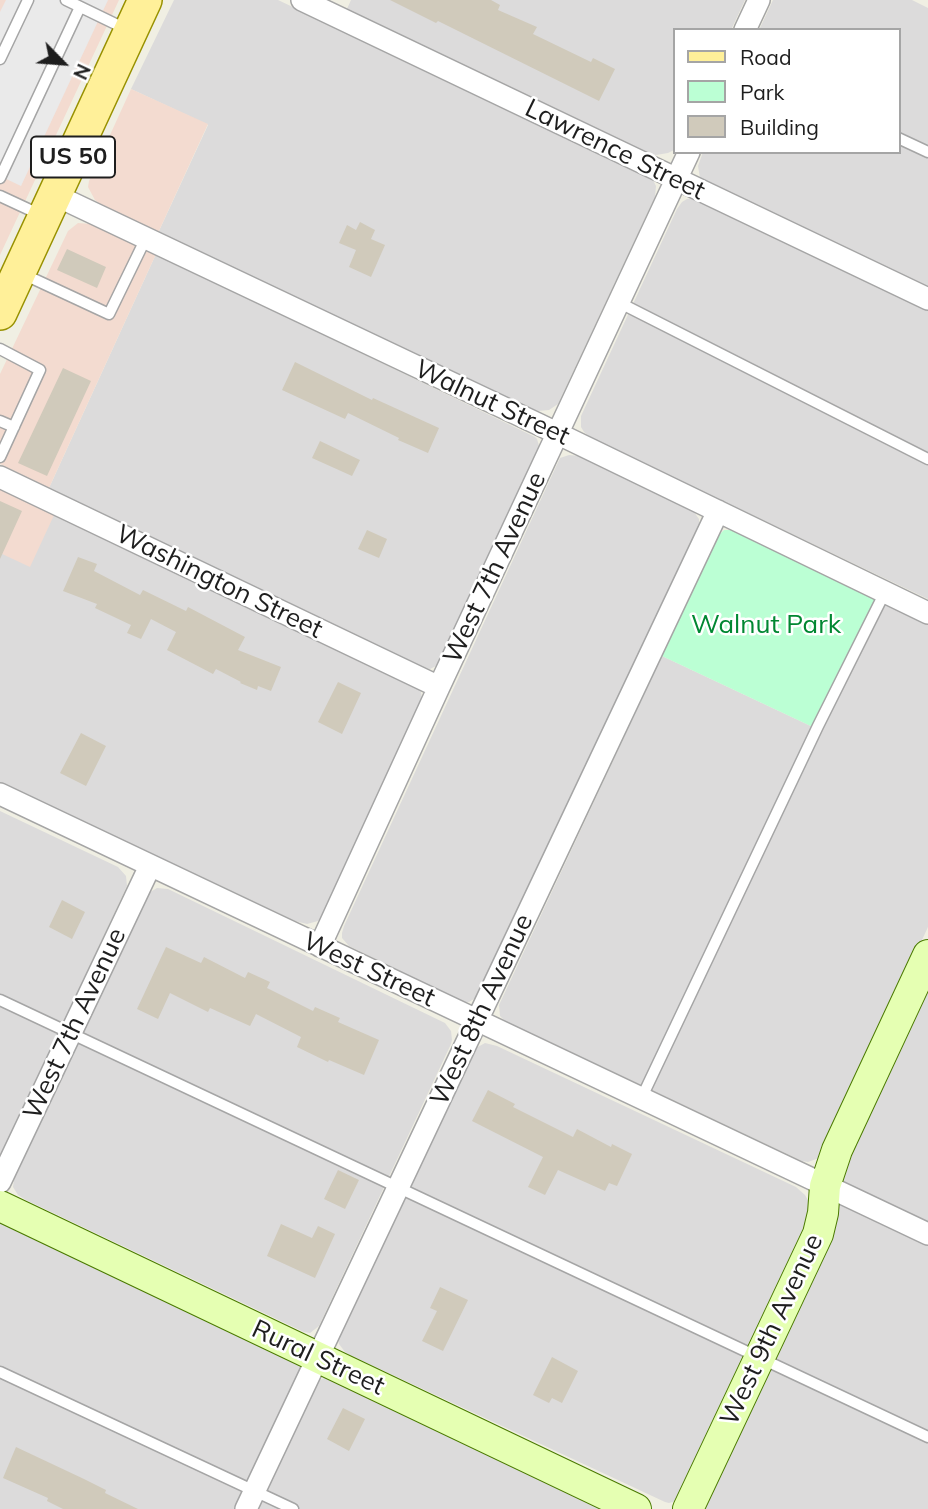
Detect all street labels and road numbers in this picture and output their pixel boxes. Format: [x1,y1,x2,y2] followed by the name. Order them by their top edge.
[520,93,710,207] street label: Lawrence Street
[31,136,115,177] road number: US 50
[410,354,574,452] street label: Walnut Street
[437,467,553,669] street label: West 7th Avenue
[111,518,327,646] street label: Washington Street
[424,909,540,1111] street label: West 8th Avenue
[17,923,133,1125] street label: West 7th Avenue
[298,926,440,1014] street label: West Street
[714,1229,830,1431] street label: West 9th Avenue
[247,1314,389,1402] street label: Rural Street

